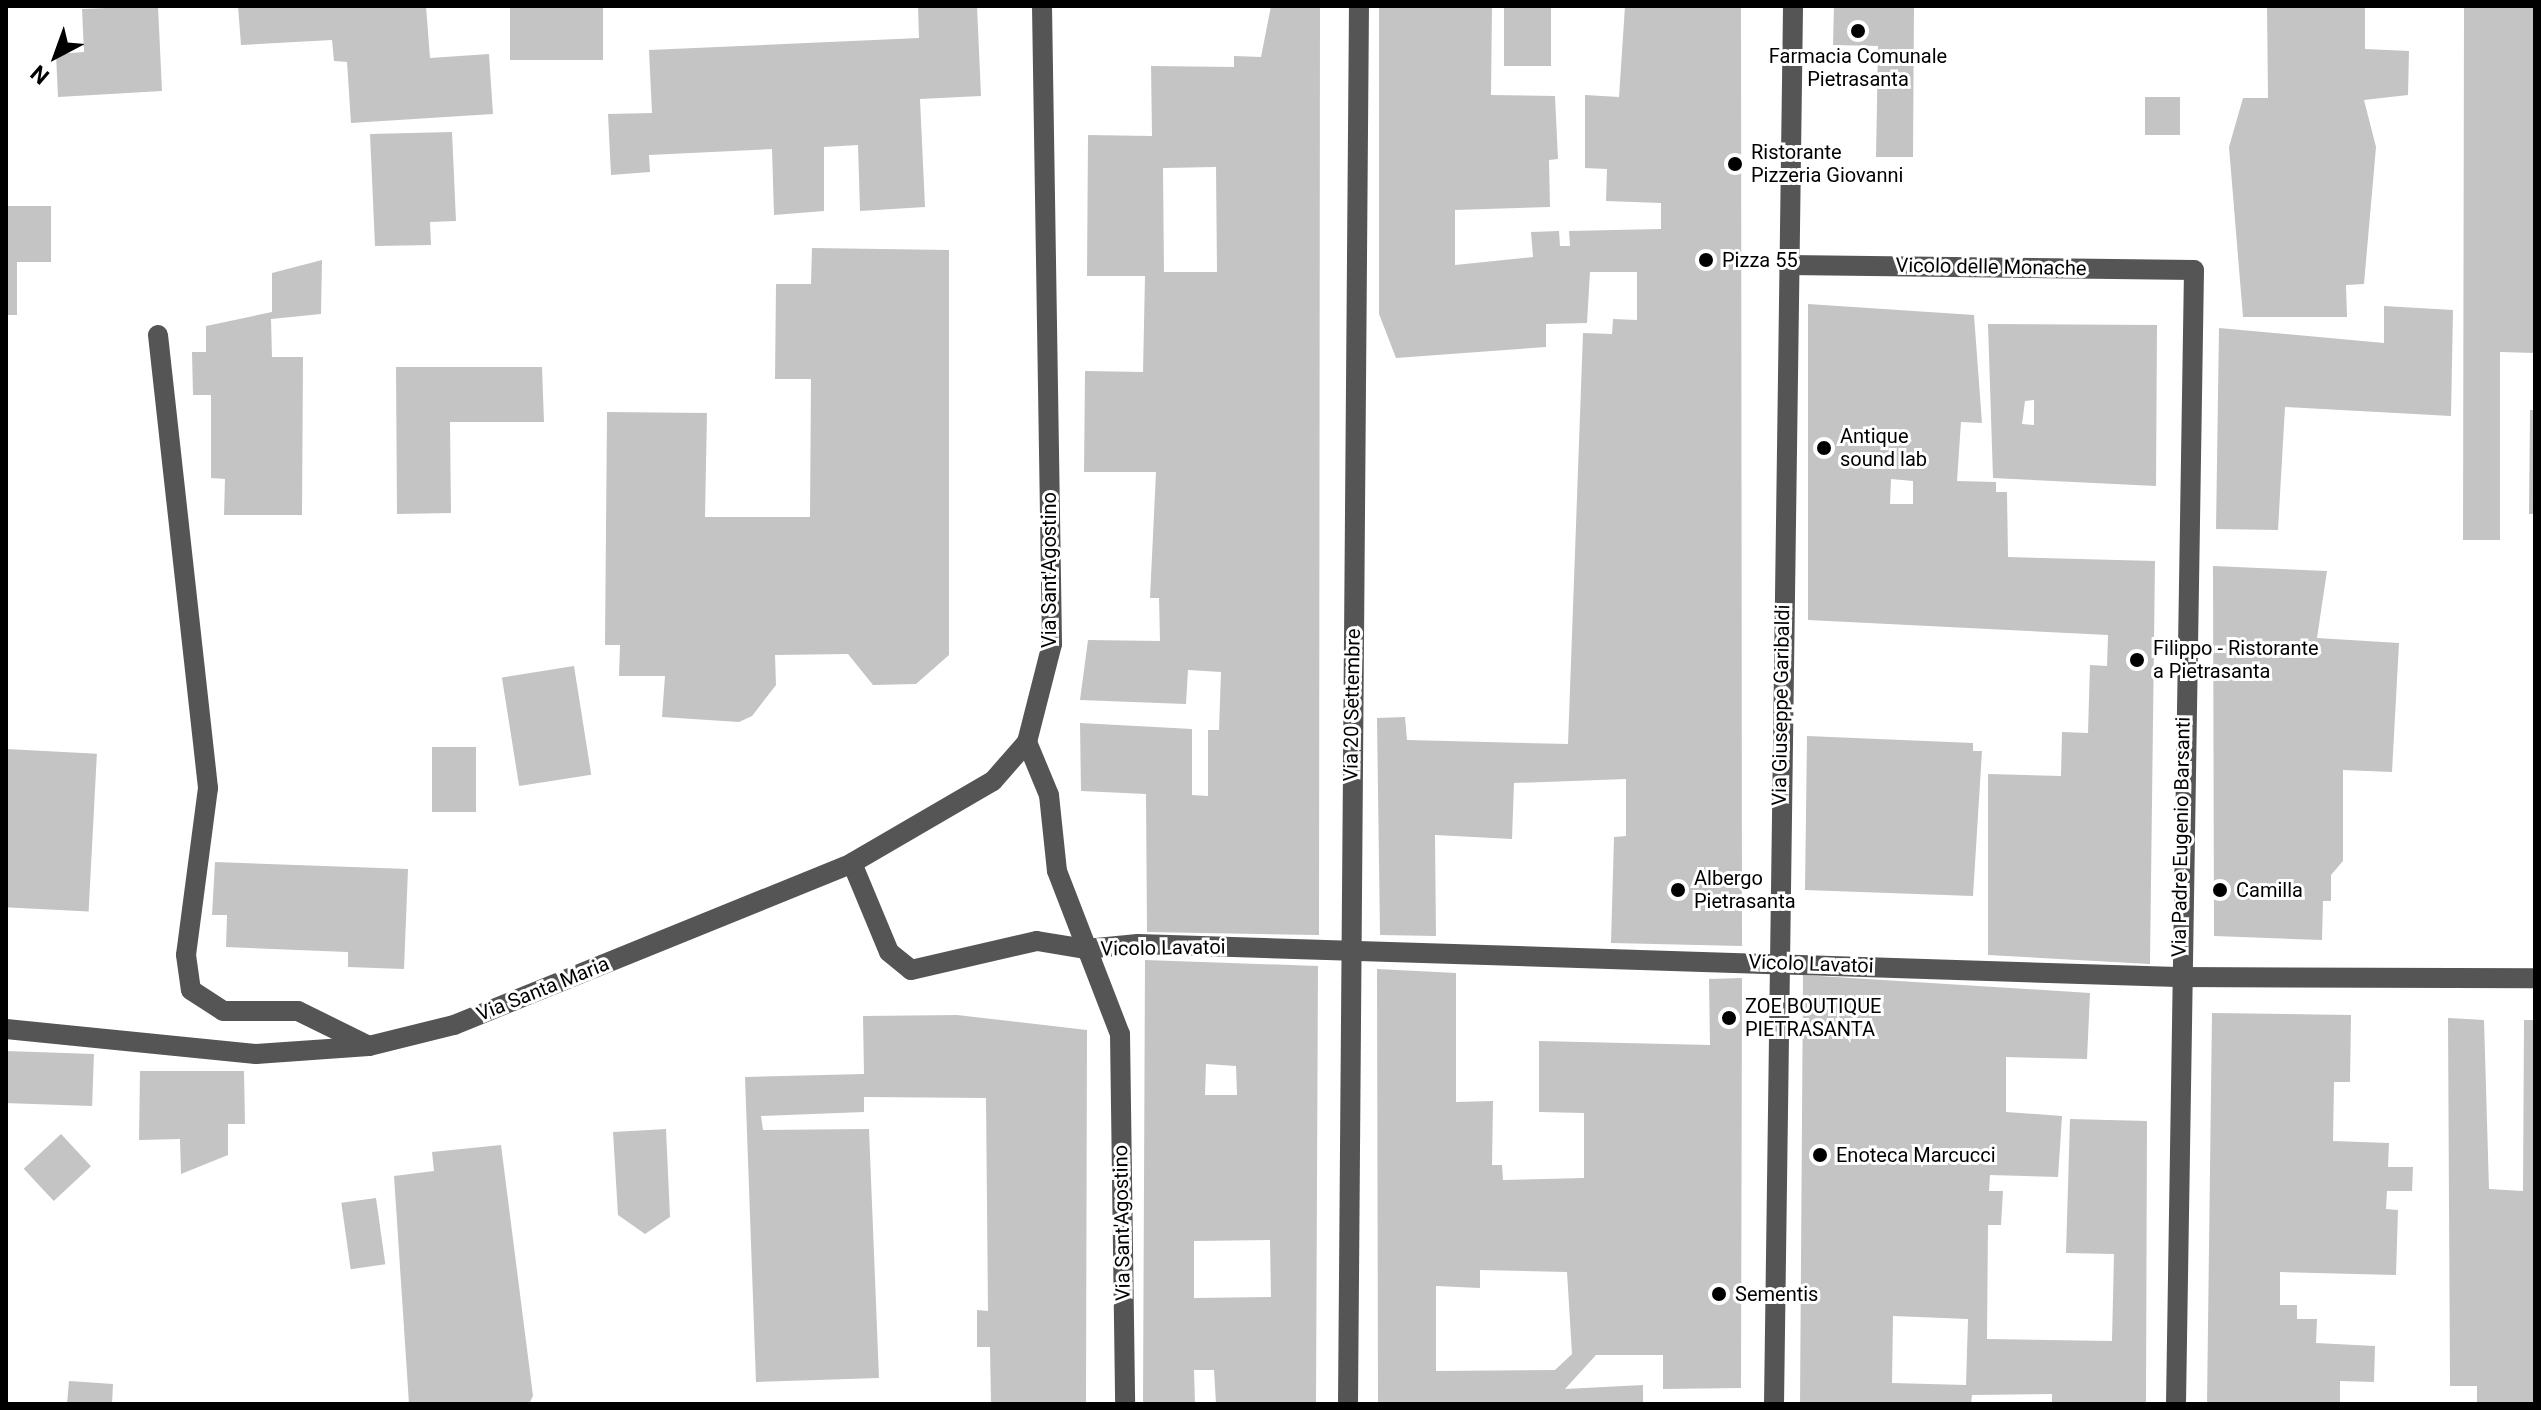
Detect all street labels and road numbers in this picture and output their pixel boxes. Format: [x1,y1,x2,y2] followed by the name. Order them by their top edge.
[1895,253,2087,281] street label: Vicolo delle Monache
[1037,492,1061,648] street label: Via Sant'Agostino
[1767,604,1795,806] street label: Via Giuseppe Garibaldi
[1339,628,1365,782] street label: Via 20 Settembre
[2167,717,2195,957] street label: Via Padre Eugenio Barsanti
[1100,935,1226,961] street label: Vicolo Lavatoi
[1748,950,1874,978] street label: Vicolo Lavatoi
[473,952,613,1026] street label: Via Santa Maria
[1109,1145,1135,1301] street label: Via Sant'Agostino

